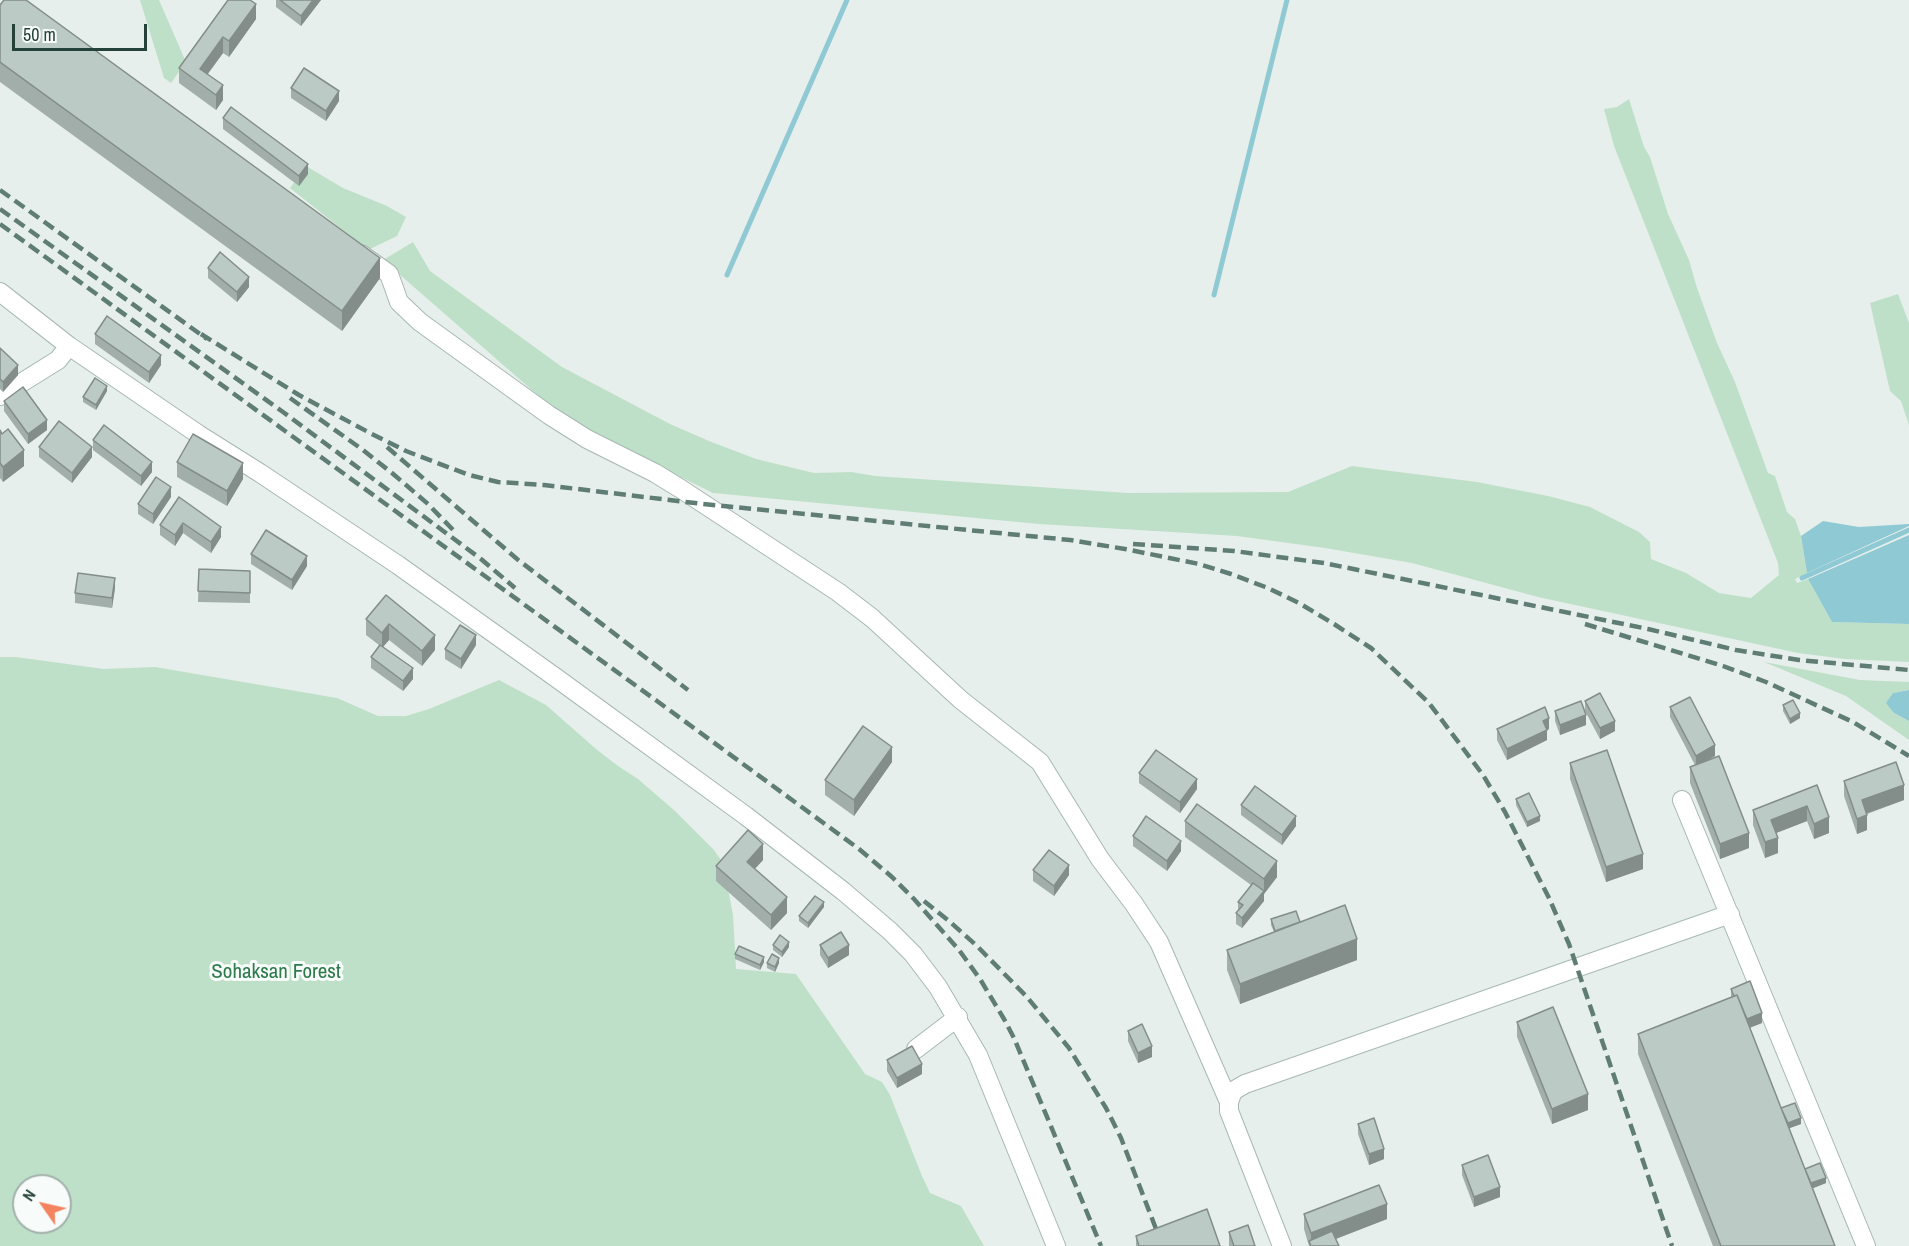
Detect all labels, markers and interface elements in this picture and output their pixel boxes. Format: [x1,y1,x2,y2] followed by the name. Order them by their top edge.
[15,12,150,50] scale bar
[23,22,56,47] text: 50 m
[211,959,341,985] park label: Sohaksan Forest
[12,1174,72,1234] north arrow
[17,1185,41,1205] text: N

